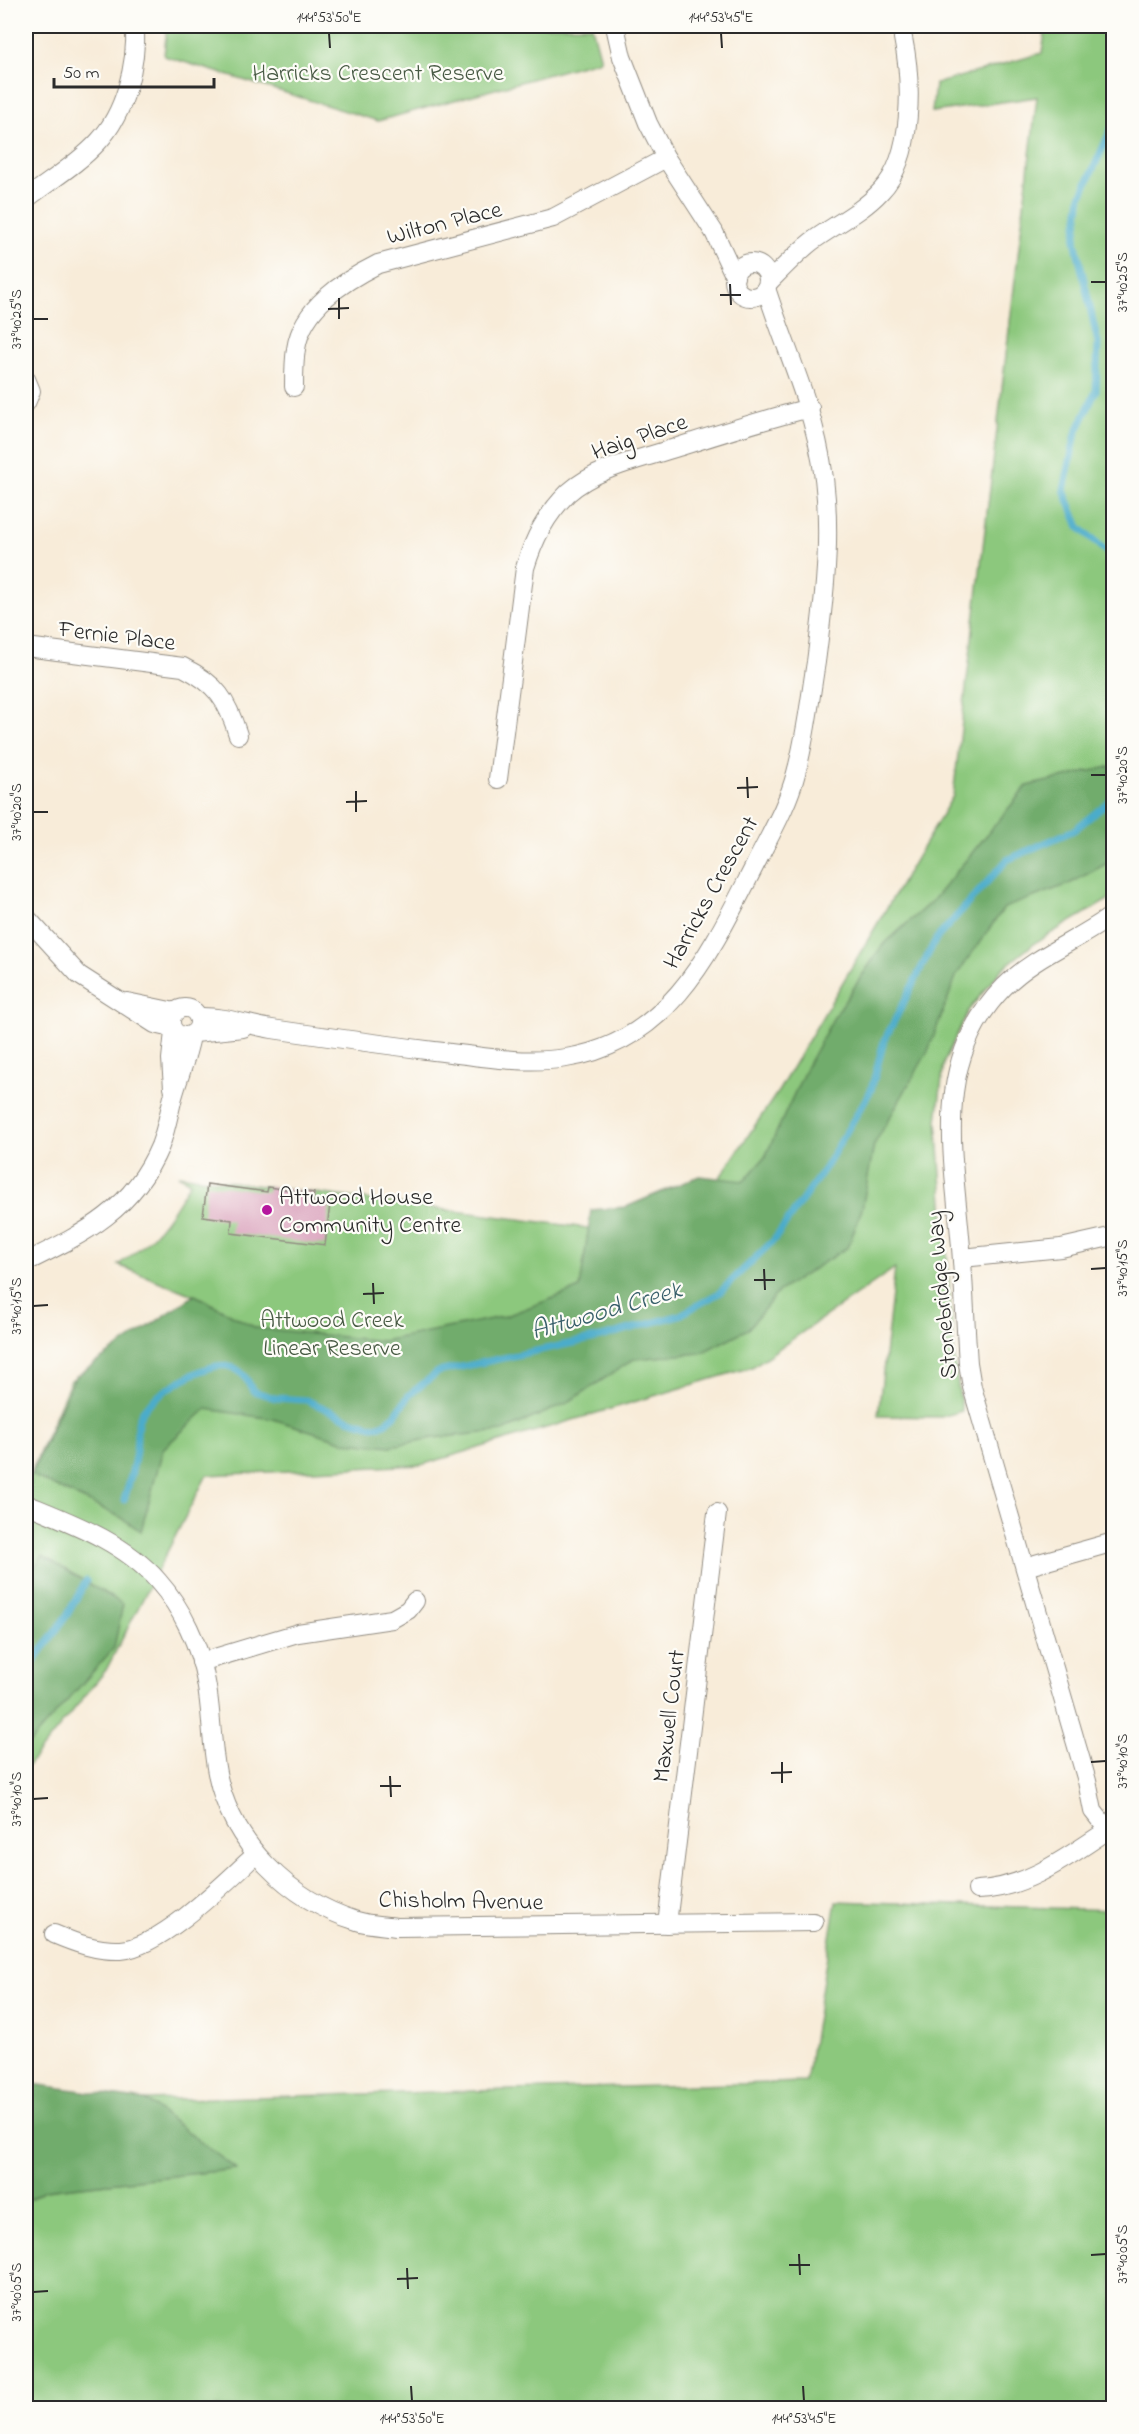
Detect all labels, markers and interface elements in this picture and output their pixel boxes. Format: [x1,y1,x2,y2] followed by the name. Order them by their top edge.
[296,7,362,29] text: 144°53'50"E
[689,7,753,29] text: 144°53'45"E
[54,51,214,89] scale bar
[252,57,504,92] park label: Harricks Crescent Reserve
[63,61,100,87] text: 50 m
[383,193,506,256] street label: Wilton Place
[1112,252,1134,312] text: 37°40'25"S
[6,289,28,349] text: 37°40'25"S
[587,406,692,471] street label: Haig Place
[55,613,177,662] street label: Fernie Place
[1112,746,1134,804] text: 37°40'20"S
[6,783,28,841] text: 37°40'20"S
[656,810,769,976] street label: Harricks Crescent
[279,1181,461,1245] place label: Attwood House Community Centre
[260,1203,274,1217] marker: Attwood House Community Centre
[919,1209,969,1380] street label: Stonebridge Way
[1112,1239,1134,1297] text: 37°40'15"S
[527,1272,688,1352] water label: Attwood Creek
[6,1277,28,1335] text: 37°40'15"S
[260,1304,404,1367] park label: Attwood Creek Linear Reserve
[645,1648,696,1785] street label: Maxwell Court
[1112,1733,1134,1789] text: 37°40'10"S
[6,1771,28,1827] text: 37°40'10"S
[378,1884,544,1921] street label: Chisholm Avenue
[1112,2224,1134,2283] text: 37°40'05"S
[6,2262,28,2321] text: 37°40'05"S
[379,2408,445,2430] text: 144°53'50"E
[772,2408,836,2430] text: 144°53'45"E

